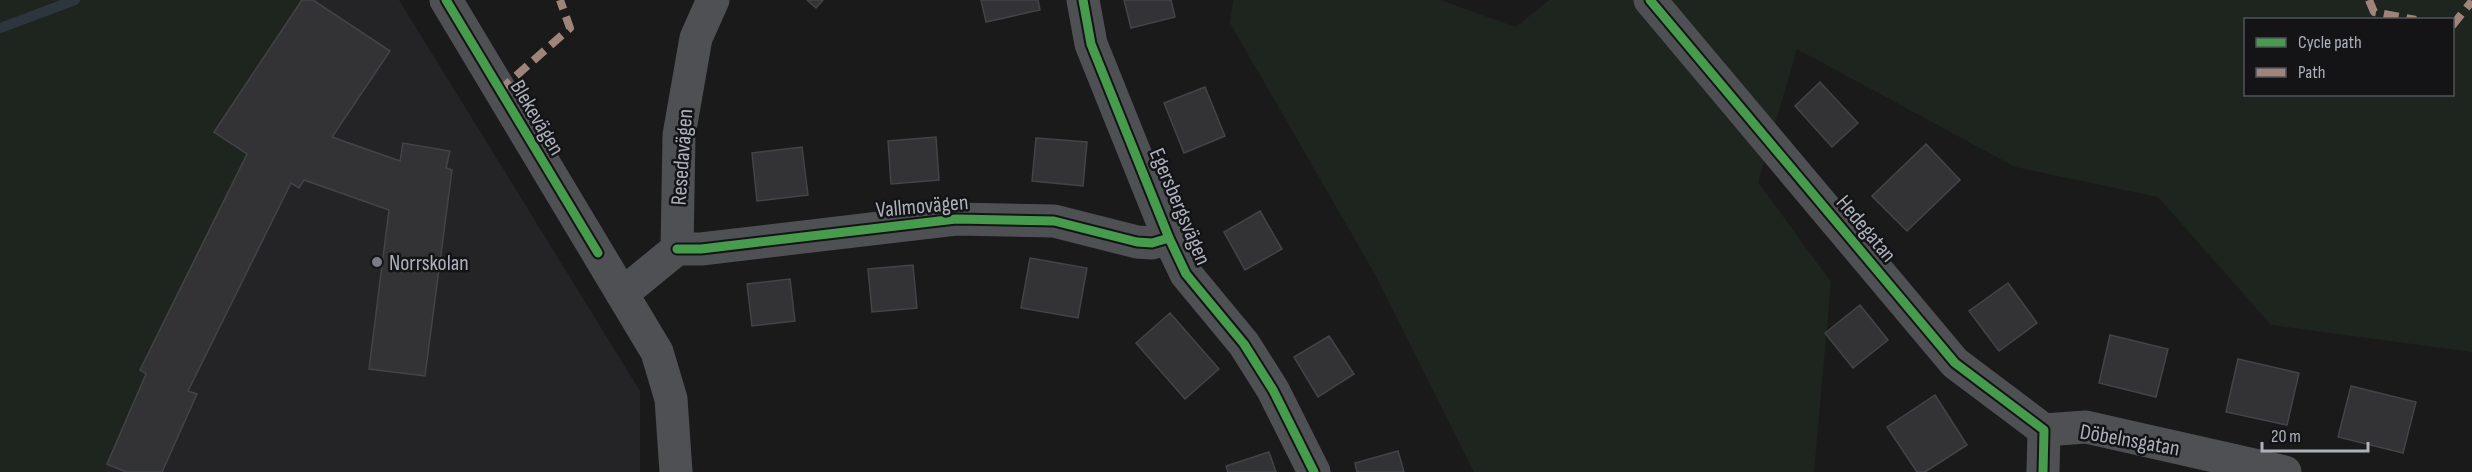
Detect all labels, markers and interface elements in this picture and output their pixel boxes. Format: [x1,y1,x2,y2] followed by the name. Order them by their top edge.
[2244,18,2454,96] legend
[2298,32,2362,53] text: Cycle path
[2298,62,2326,83] text: Path
[504,75,570,160] street label: Blekevägen
[666,108,699,206] street label: Resedavägen
[1143,144,1216,269] street label: Egersbergsvägen
[875,189,969,224] street label: Vallmovägen
[1830,190,1902,268] street label: Hedegatan
[389,250,469,277] place label: Norrskolan
[370,255,384,269] marker: Norrskolan
[2262,415,2368,453] scale bar
[2078,418,2182,463] street label: Döbelnsgatan
[2271,426,2301,447] text: 20 m

